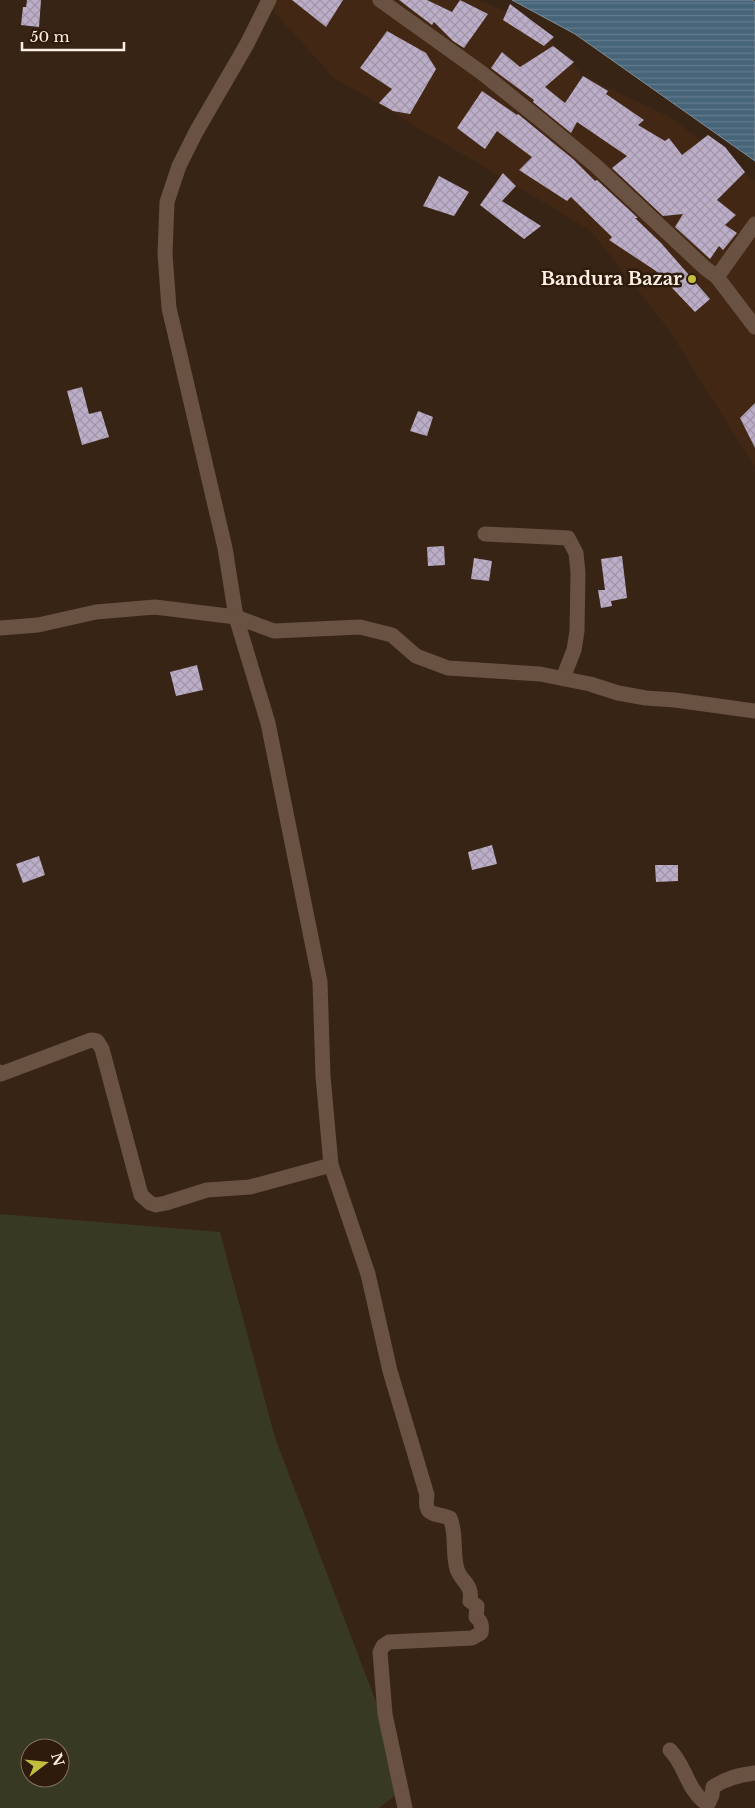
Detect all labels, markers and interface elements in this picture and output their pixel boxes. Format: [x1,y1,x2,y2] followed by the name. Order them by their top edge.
[22,20,125,52] scale bar
[30,27,70,46] text: 50 m
[541,268,682,290] place label: Bandura Bazar
[686,273,698,285] marker: Bandura Bazar
[20,1738,70,1788] north arrow
[47,1751,68,1768] text: N

